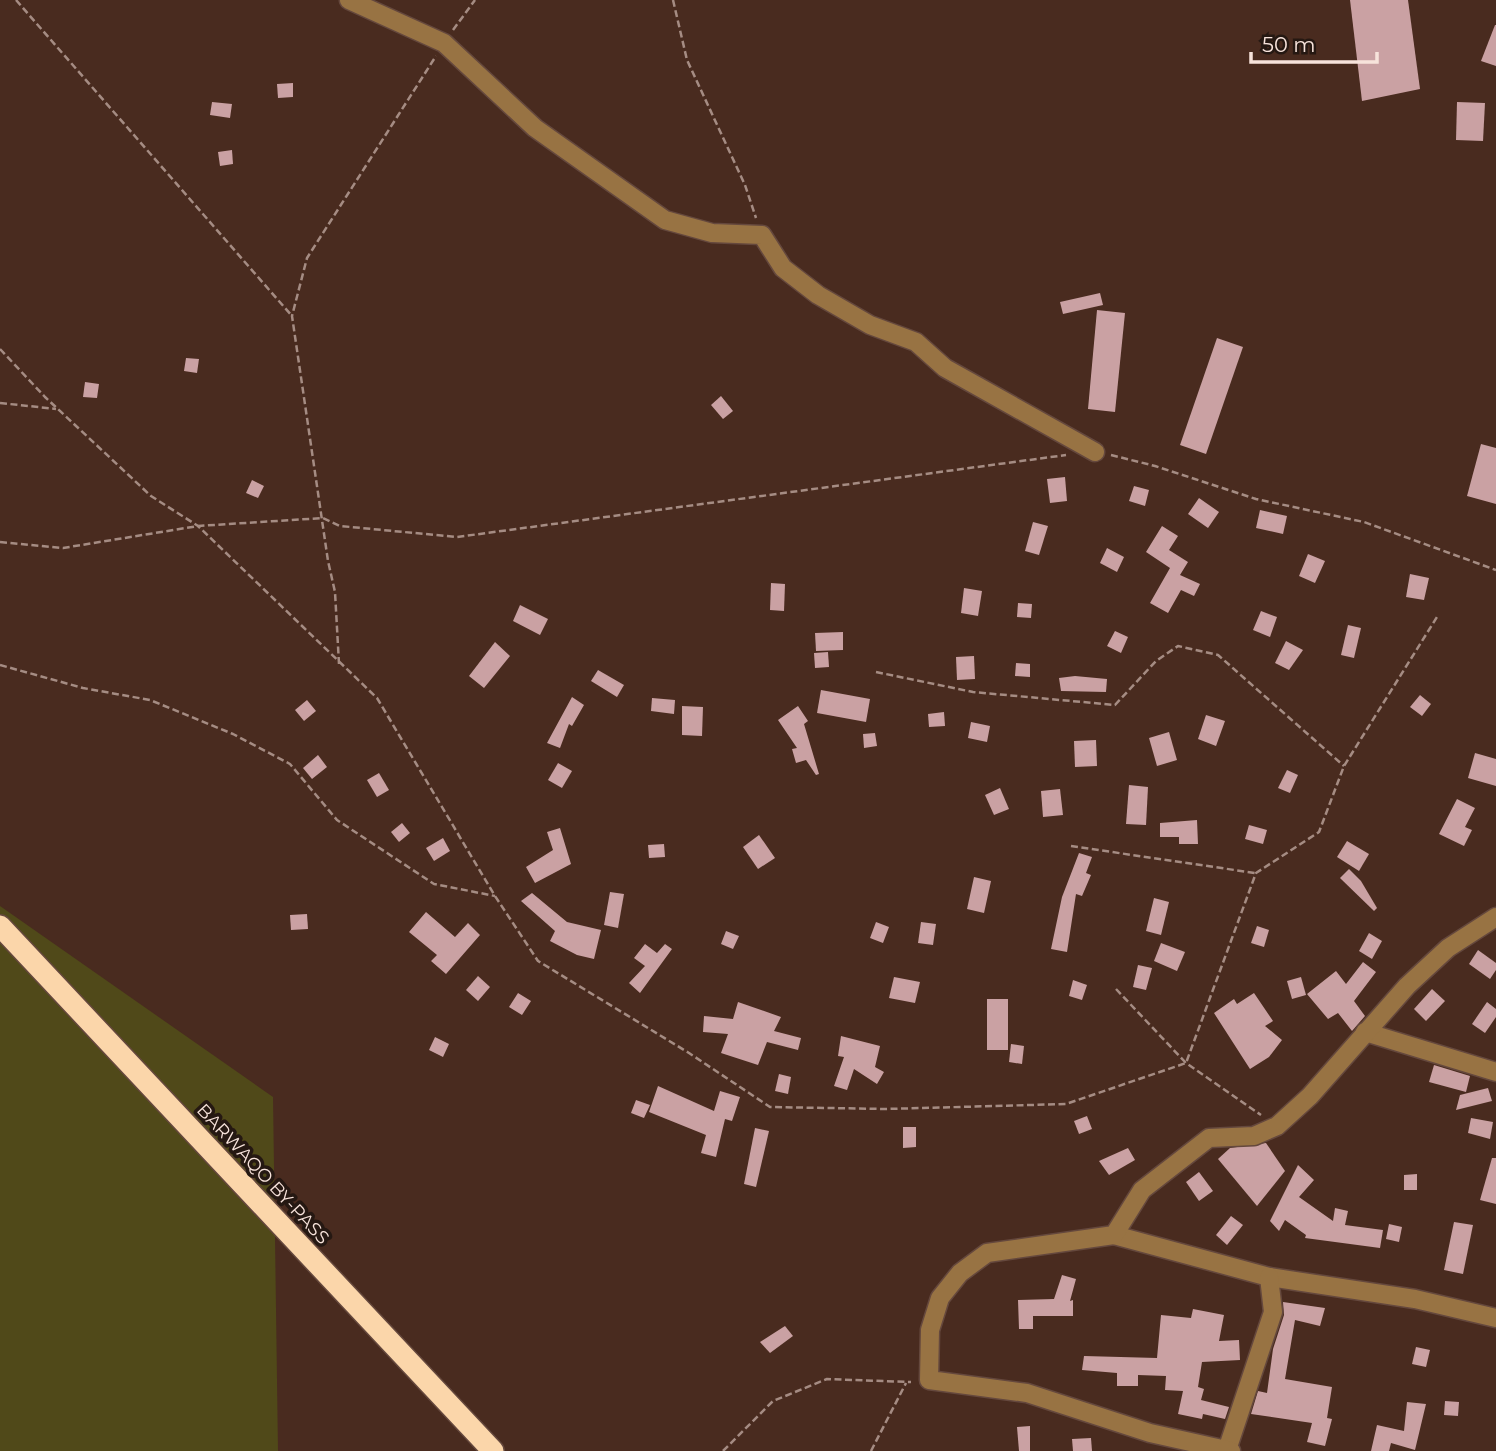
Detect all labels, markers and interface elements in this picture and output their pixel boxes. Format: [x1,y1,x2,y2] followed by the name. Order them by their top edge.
[1251,21,1377,65] scale bar
[1262,32,1316,57] text: 50 m
[192,1099,334,1249] street label: BARWAQO BY-PASS

